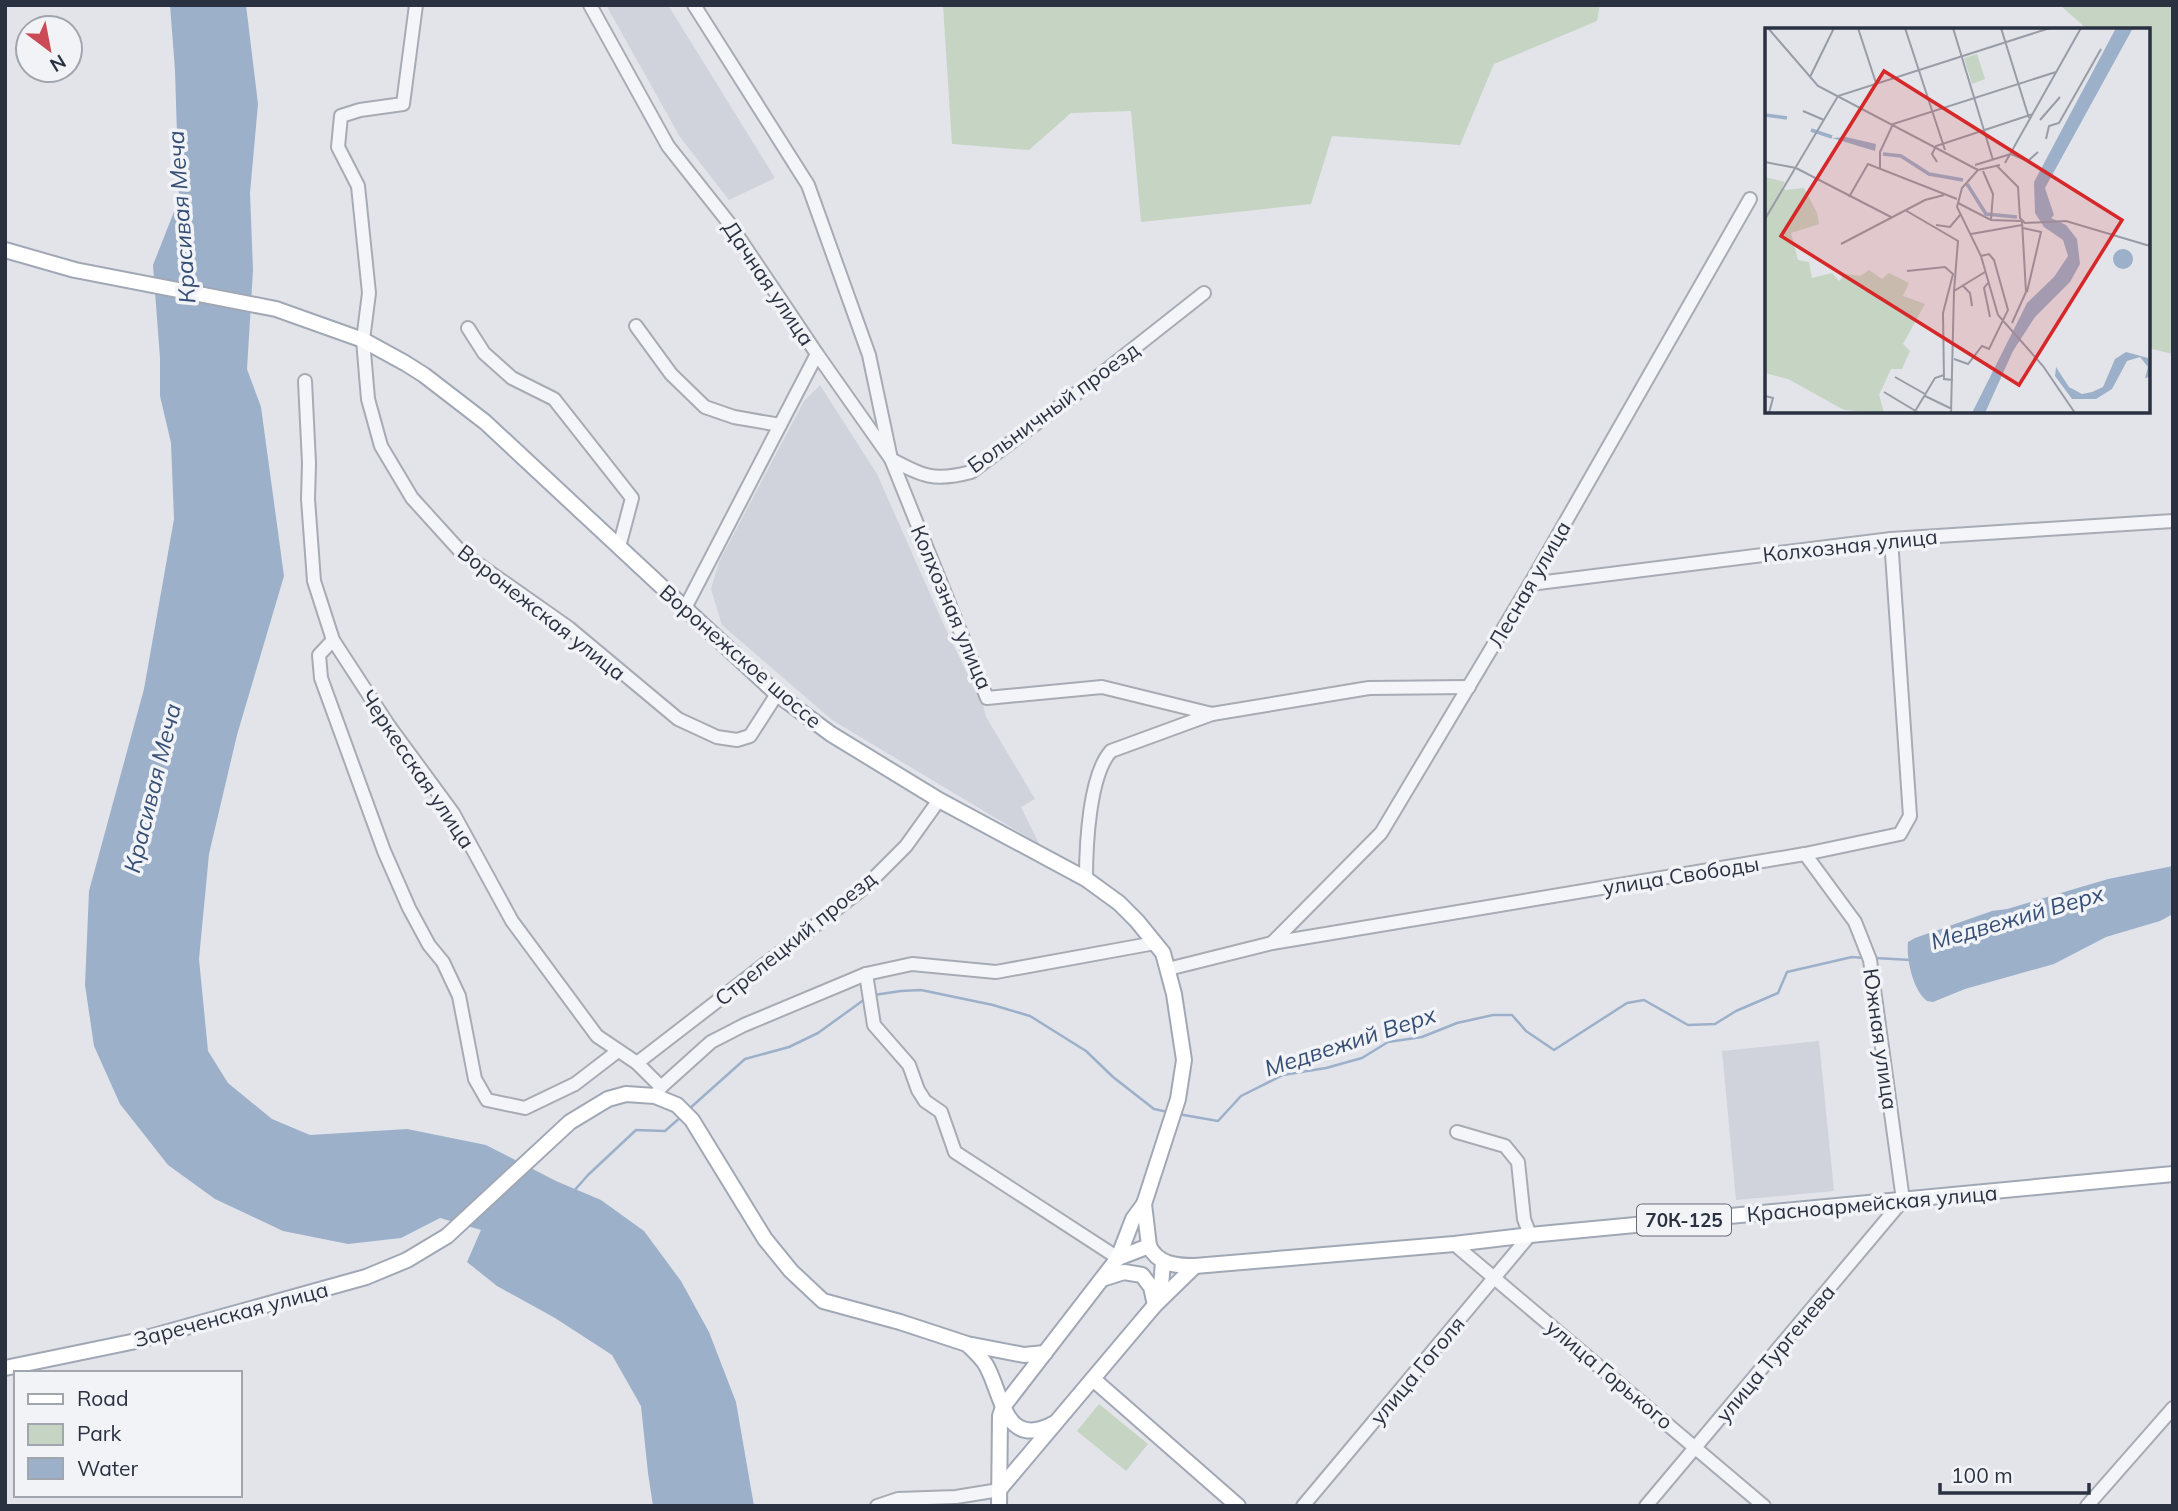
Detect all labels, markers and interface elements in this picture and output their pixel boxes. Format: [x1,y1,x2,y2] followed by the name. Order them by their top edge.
[14,14,84,84] north arrow
[1765,28,2150,413] inset map
[46,49,70,77] text: N
[160,129,202,305] water label: Красивая Меча
[718,216,820,350] street label: Дачная улица
[962,336,1144,478] street label: Больничный проезд
[1482,516,1576,652] street label: Лесная улица
[906,521,998,693] street label: Колхозная улица
[1761,523,1939,567] street label: Колхозная улица
[453,538,631,686] street label: Воронежская улица
[655,579,827,733] street label: Воронежское шоссе
[355,685,481,853] street label: Черкесская улица
[117,700,187,876] water label: Красивая Меча
[1601,850,1761,900] street label: улица Свободы
[709,865,881,1011] street label: Стрелецкий проезд
[1927,878,2107,956] water label: Медвежий Верх
[1858,967,1904,1111] street label: Южная улица
[1261,999,1440,1082] water label: Медвежий Верх
[1746,1179,1998,1227] street label: Красноармейская улица
[1637,1204,1731,1236] road number: 70К-125
[131,1276,331,1352] street label: Зареченская улица
[1710,1279,1840,1427] street label: улица Тургенева
[1364,1311,1470,1429] street label: улица Гоголя
[1541,1313,1679,1435] street label: улица Горького
[14,1371,242,1497] legend
[77,1385,128,1411] text: Road
[77,1420,121,1446] text: Park
[1940,1452,2089,1496] scale bar
[77,1455,138,1481] text: Water
[1951,1462,2013,1488] text: 100 m

